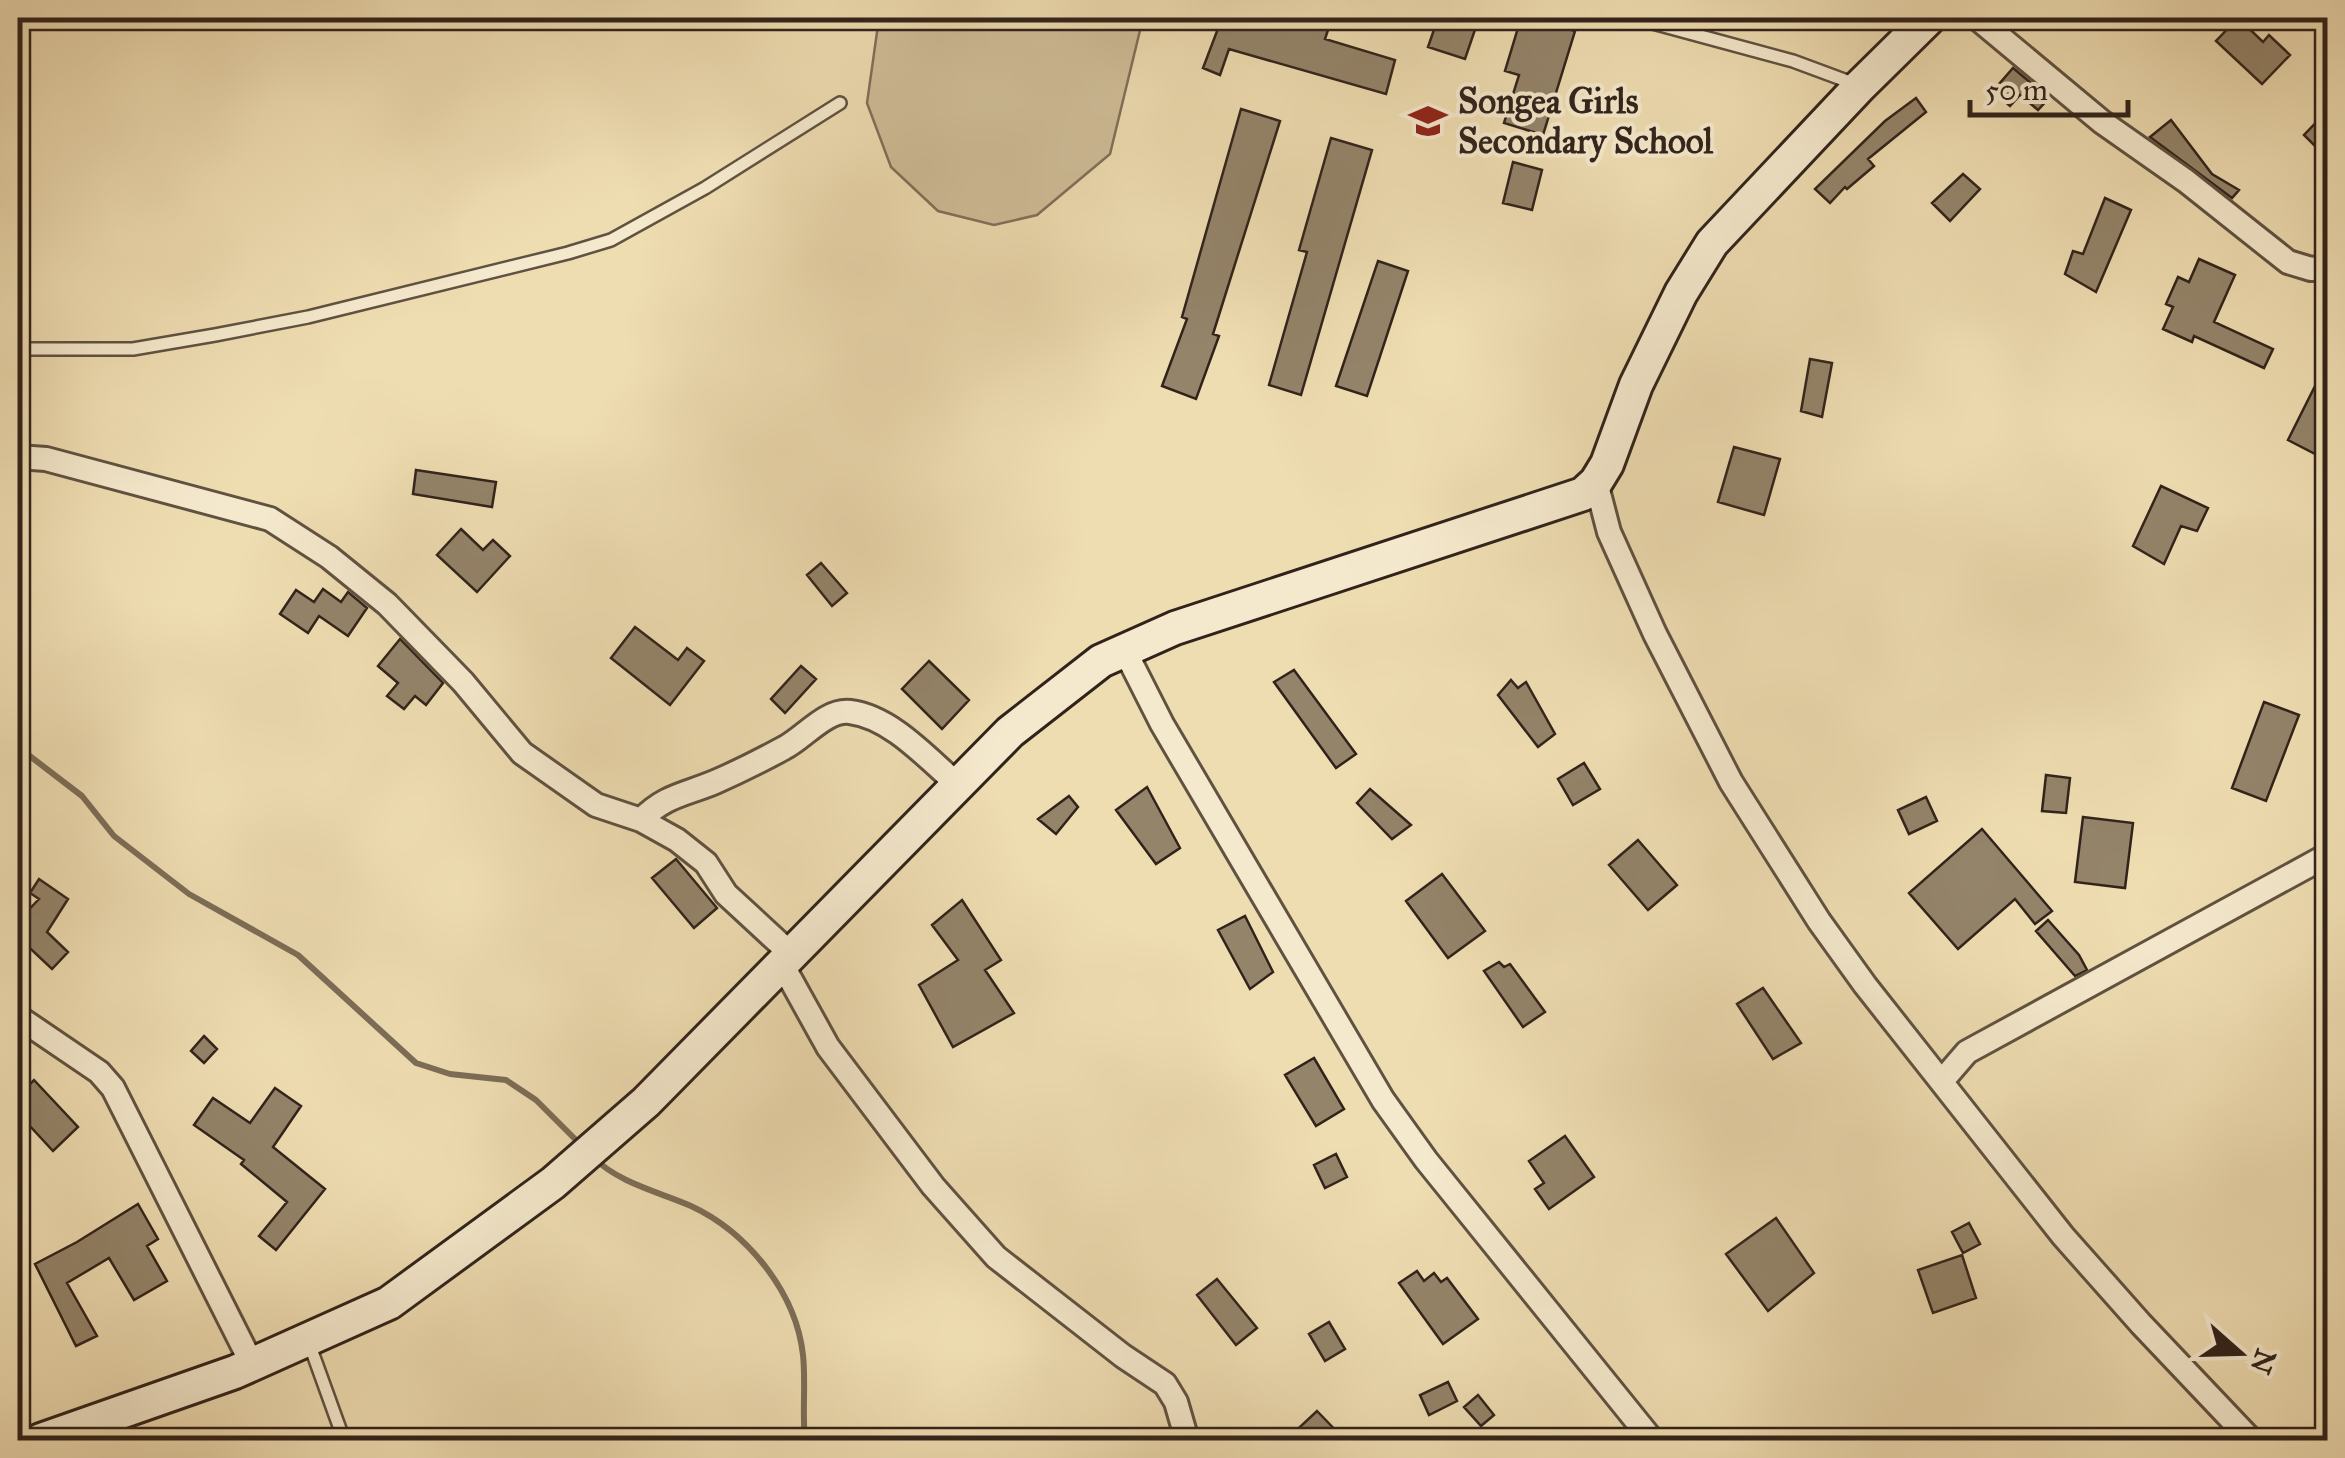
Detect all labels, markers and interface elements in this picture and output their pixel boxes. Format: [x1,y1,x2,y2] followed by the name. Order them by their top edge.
[1970,55,2128,117] scale bar
[1985,72,2048,108] text: 50 m
[1458,80,1714,163] place label: Songea Girls Secondary School
[1407,100,1449,142] school or university icon: Songea Girls Secondary School
[2190,1303,2290,1403] north arrow
[2242,1344,2284,1379] text: N

